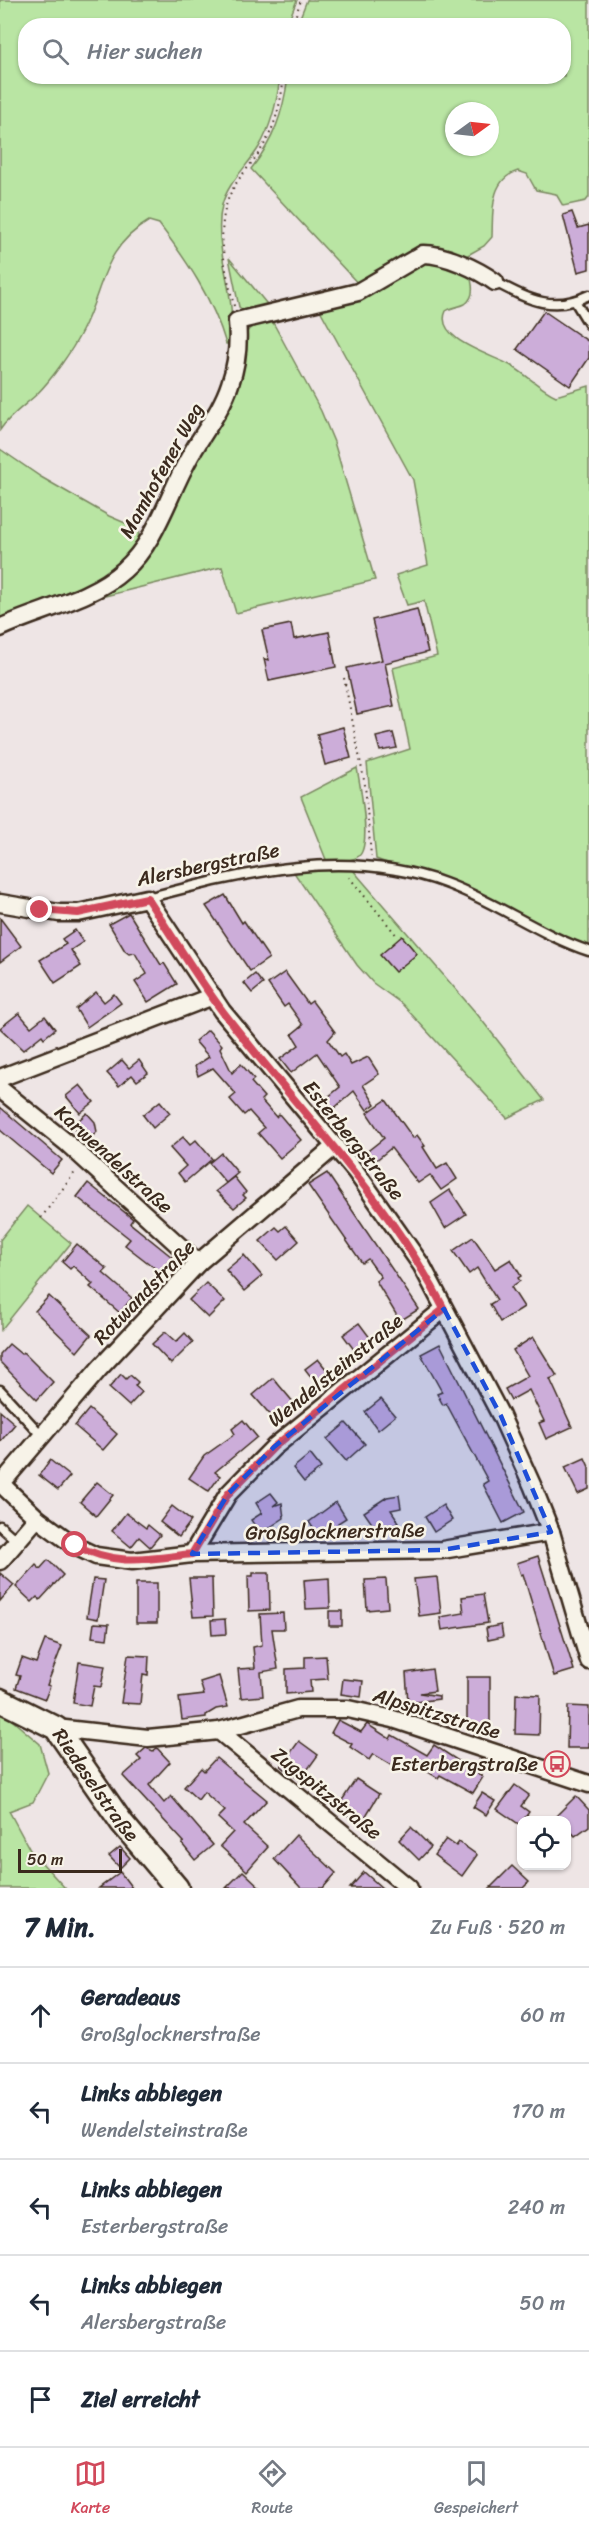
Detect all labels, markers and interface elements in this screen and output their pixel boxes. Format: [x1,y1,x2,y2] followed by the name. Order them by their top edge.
[18,18,571,84] search box
[87,32,202,71] text: Hier suchen
[39,35,72,68] icon: search
[445,102,499,156] north arrow
[110,396,213,545] street label: Mamhofener Weg
[132,832,283,897] street label: Alersbergstraße
[26,896,52,922] route end
[294,1072,414,1209] street label: Esterbergstraße
[46,1096,181,1223] street label: Karwendelstraße
[85,1231,204,1353] street label: Rotwandstraße
[260,1304,411,1436] street label: Wendelsteinstraße
[245,1512,425,1551] street label: Großglocknerstraße
[61,1531,87,1557] route start
[368,1677,505,1750] street label: Alpspitzstraße
[43,1721,148,1850] street label: Riedeselstraße
[263,1737,390,1849] street label: Zugspitzstraße
[391,1747,538,1782] place label: Esterbergstraße
[542,1749,572,1779] bus stop icon: Esterbergstraße
[517,1816,571,1870] map controls
[517,1816,571,1870] button: locate
[27,1845,63,1874] text: 50 m
[18,1846,122,1874] scale bar
[24,1904,96,1950] text: 7 Min.
[430,1910,565,1945] text: Zu Fuß · 520 m
[81,1978,180,2017] text: Geradeaus
[520,1998,565,2033] text: 60 m
[24,1999,57,2032] icon: ahead
[81,2017,260,2052] text: Großglocknerstraße
[81,2074,222,2113] text: Links abbiegen
[512,2094,565,2129] text: 170 m
[24,2095,57,2128] icon: left
[81,2113,248,2148] text: Wendelsteinstraße
[81,2170,222,2209] text: Links abbiegen
[508,2190,565,2225] text: 240 m
[24,2191,57,2224] icon: left
[81,2209,228,2244] text: Esterbergstraße
[81,2266,222,2305] text: Links abbiegen
[520,2286,565,2321] text: 50 m
[24,2287,57,2320] icon: left
[81,2305,226,2340] text: Alersbergstraße
[81,2380,200,2419] text: Ziel erreicht
[24,2383,57,2416] icon: arrive
[71,2457,110,2522] tab: Karte
[252,2457,293,2522] tab: Route
[434,2457,518,2522] tab: Gespeichert

